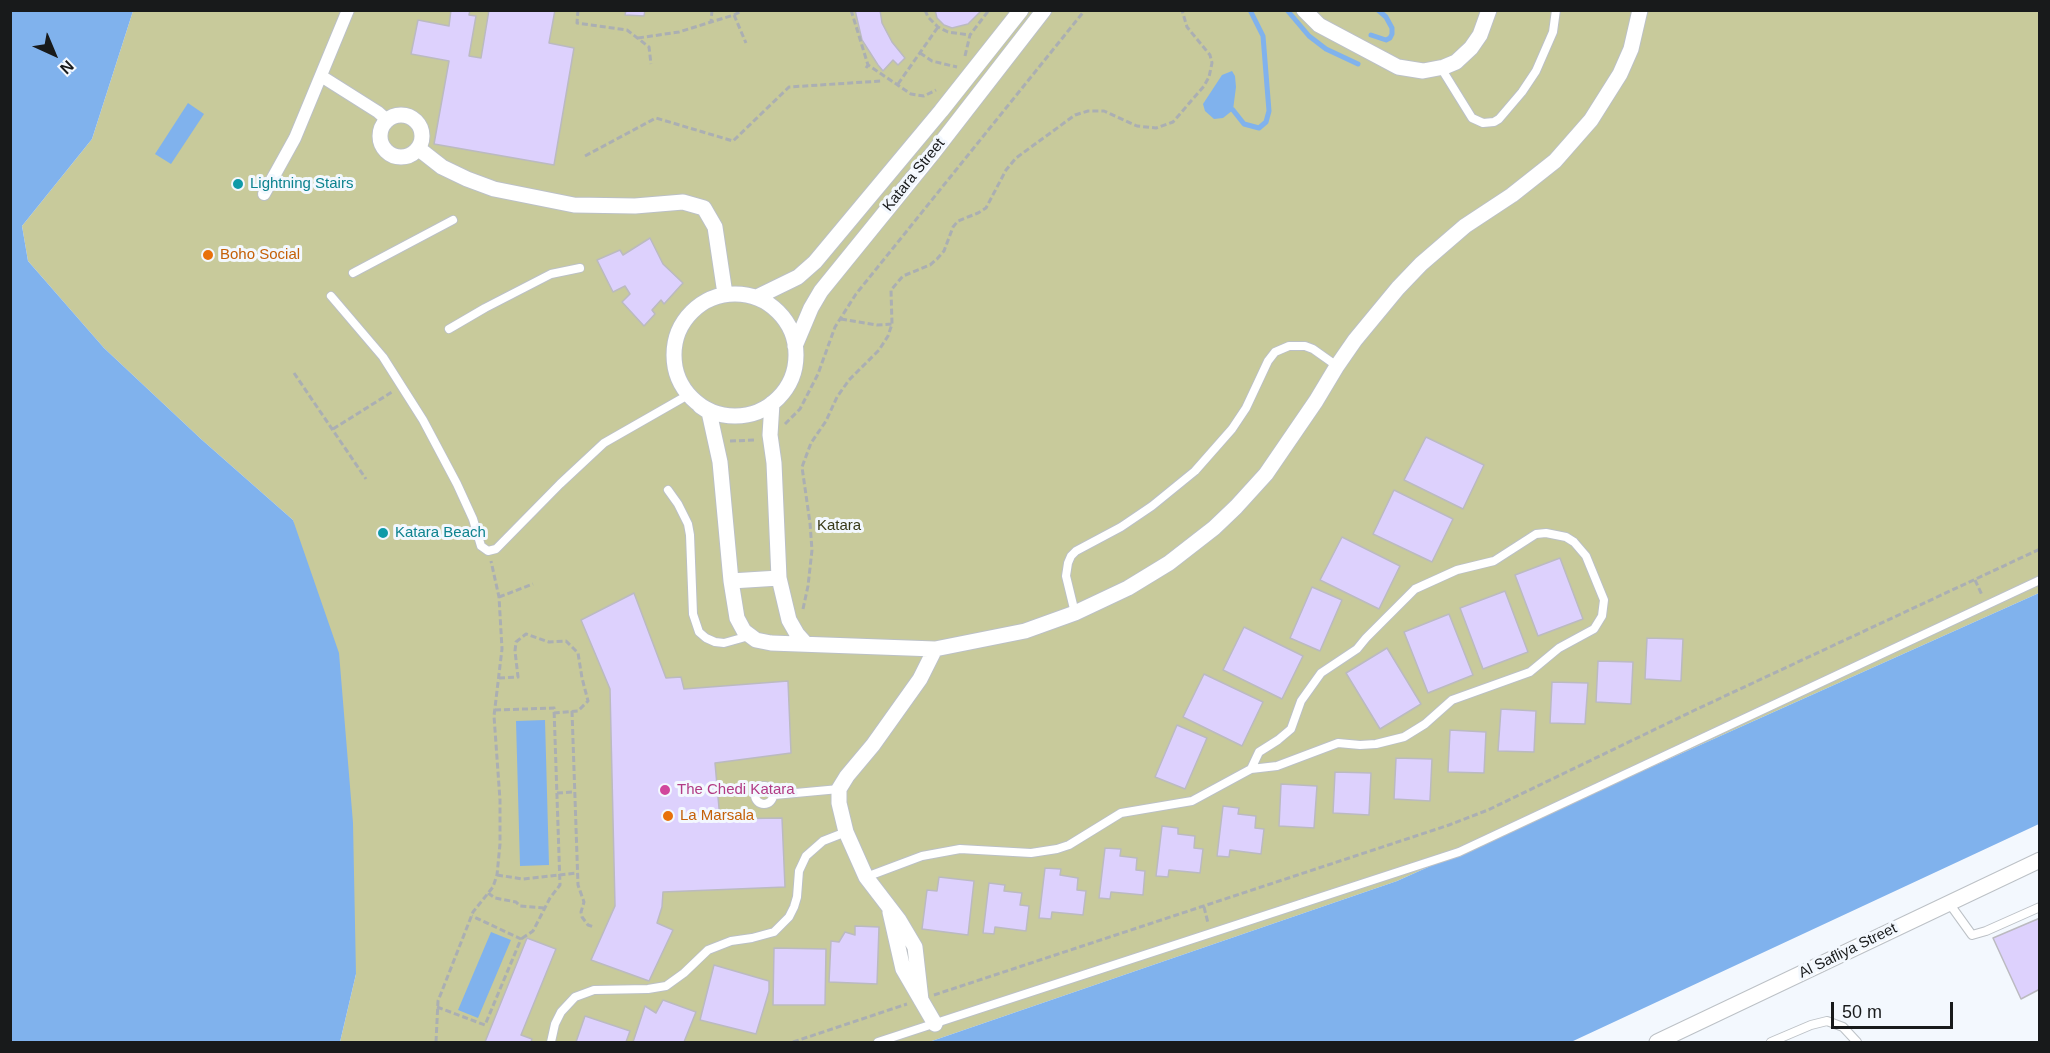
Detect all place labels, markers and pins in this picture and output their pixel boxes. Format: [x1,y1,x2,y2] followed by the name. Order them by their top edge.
[250,175,353,193] place label: Lightning Stairs
[231,177,245,191] marker: Lightning Stairs
[220,246,300,264] place label: Boho Social
[201,248,215,262] marker: Boho Social
[395,524,486,542] place label: Katara Beach
[376,526,390,540] marker: Katara Beach
[677,781,795,799] place label: The Chedi Katara
[658,783,672,797] marker: The Chedi Katara
[680,807,754,825] place label: La Marsala
[661,809,675,823] marker: La Marsala

